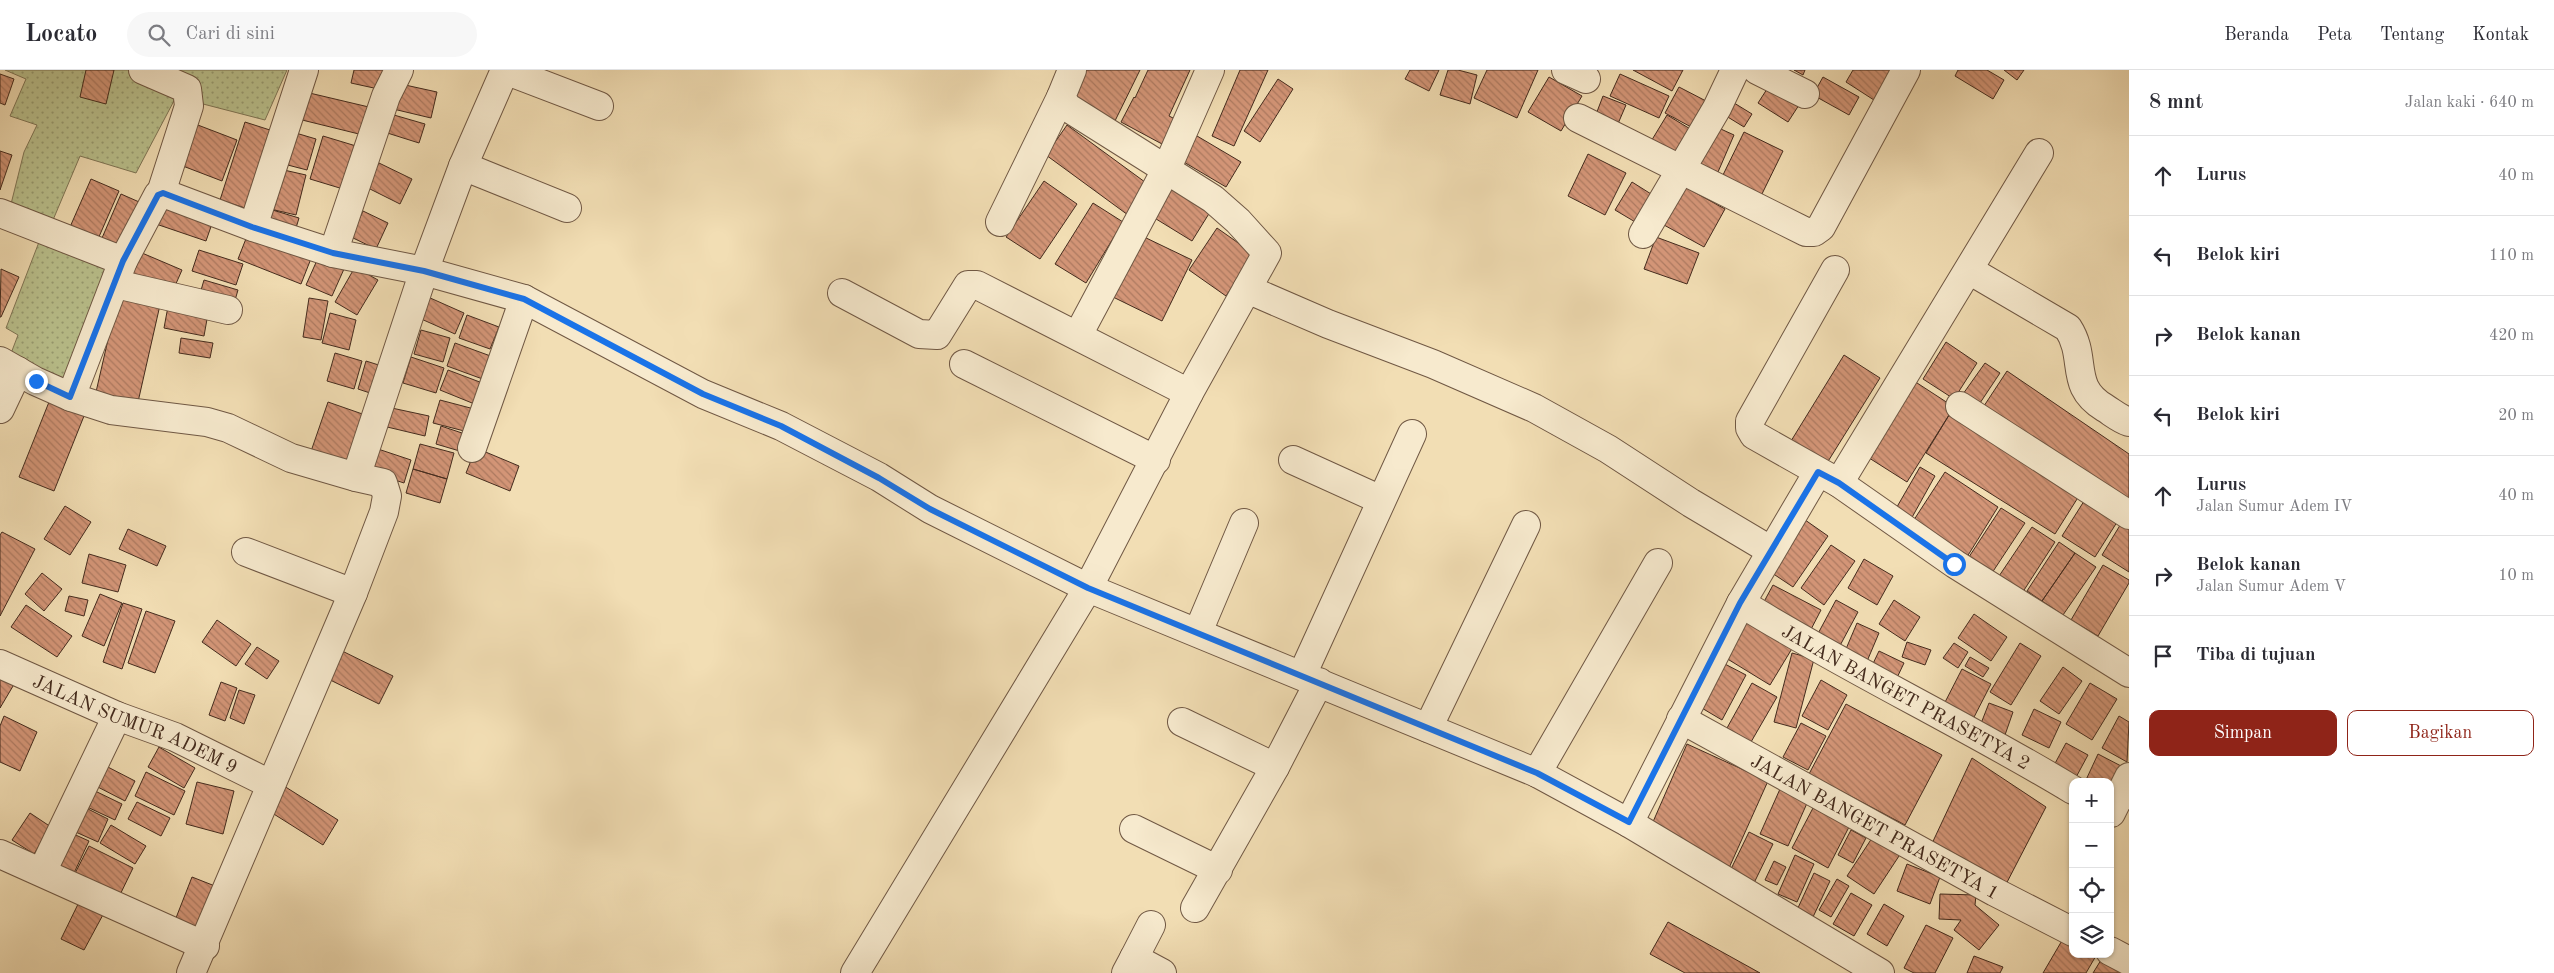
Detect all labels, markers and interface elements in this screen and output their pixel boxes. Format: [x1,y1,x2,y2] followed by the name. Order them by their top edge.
[127,12,477,57] search box
[145,21,173,49] icon: search
[25,23,97,47] text: Locato
[185,25,275,44] text: Cari di sini
[2224,26,2289,44] text: Beranda
[2317,26,2352,44] text: Peta
[2380,26,2444,44] text: Tentang
[2472,26,2529,44] text: Kontak
[2149,92,2203,113] text: 8 mnt
[2405,95,2534,111] text: Jalan kaki · 640 m
[2149,162,2177,190] icon: ahead
[2196,166,2246,185] text: Lurus
[2498,168,2534,184] text: 40 m
[2149,242,2177,270] icon: left
[2196,246,2280,265] text: Belok kiri
[2489,248,2534,264] text: 110 m
[2149,322,2177,350] icon: right
[2196,326,2301,345] text: Belok kanan
[2489,328,2534,344] text: 420 m
[25,370,48,393] route end
[2149,402,2177,430] icon: left
[2196,406,2280,425] text: Belok kiri
[2498,408,2534,424] text: 20 m
[2196,476,2246,495] text: Lurus
[2149,482,2177,510] icon: ahead
[2498,488,2534,504] text: 40 m
[2196,499,2352,515] text: Jalan Sumur Adem IV
[1943,553,1966,576] route start
[2196,556,2301,575] text: Belok kanan
[2149,562,2177,590] icon: right
[2498,568,2534,584] text: 10 m
[2196,579,2346,595] text: Jalan Sumur Adem V
[1778,623,2033,775] street label: JALAN BANGET PRASETYA 2
[2149,642,2177,670] icon: arrive
[2196,646,2316,665] text: Tiba di tujuan
[29,673,240,778] street label: JALAN SUMUR ADEM 9
[2149,710,2337,756] button: Simpan
[2347,710,2534,756] button: Bagikan
[1747,752,2002,904] street label: JALAN BANGET PRASETYA 1
[2069,778,2114,958] map controls
[2069,778,2114,823] button: +
[2069,823,2114,868] button: −
[2069,868,2114,913] button: locate
[2069,913,2114,958] button: layers

